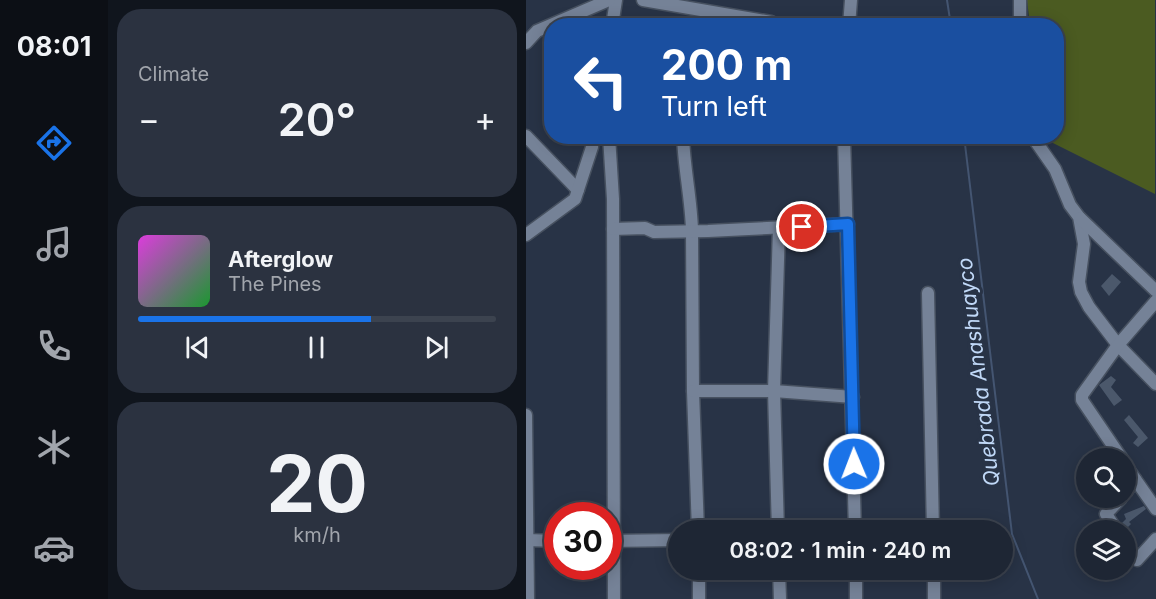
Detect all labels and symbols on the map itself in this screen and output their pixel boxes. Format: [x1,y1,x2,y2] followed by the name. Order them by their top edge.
[776,201,827,252] pin
[952,256,1004,488] water label: Quebrada Anashuayco
[822,432,886,496] position arrow
[544,502,622,580] speed limit sign: 30

